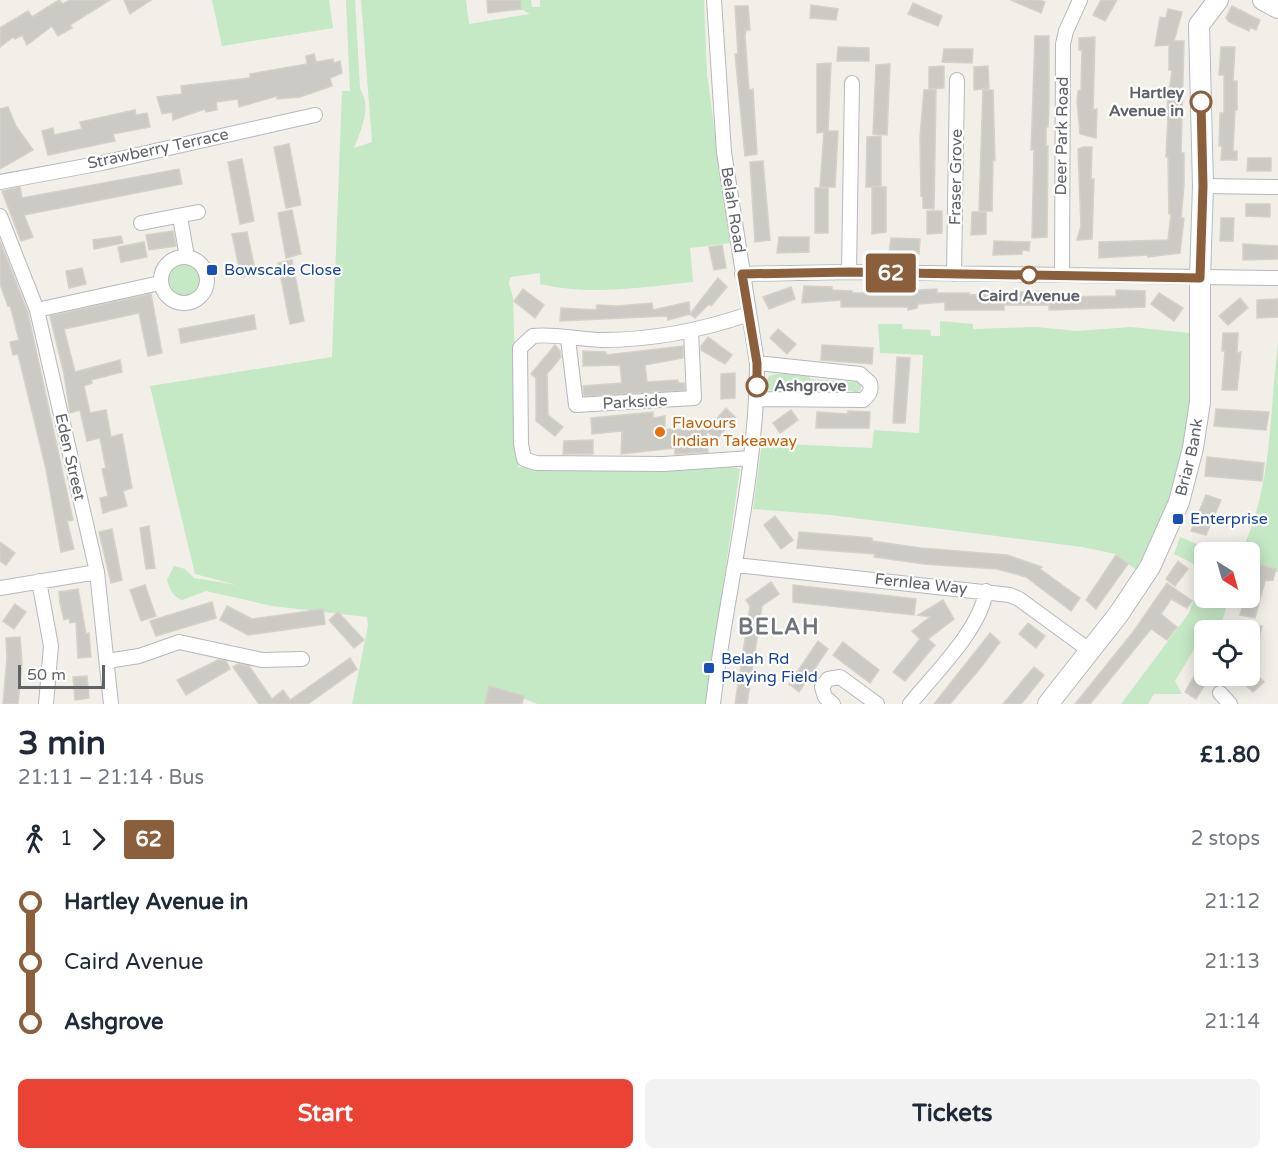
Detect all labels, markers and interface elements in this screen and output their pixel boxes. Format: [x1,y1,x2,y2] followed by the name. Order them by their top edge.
[1051,77,1073,195] street label: Deer Park Road
[1109,83,1184,121] place label: Hartley Avenue in
[1190,91,1212,113] marker: Hartley Avenue in
[86,124,230,174] street label: Strawberry Terrace
[945,129,967,225] street label: Fraser Grove
[716,165,750,255] street label: Belah Road
[864,254,918,292] line badge: 62
[224,260,341,280] place label: Bowscale Close
[878,261,904,286] text: 62
[205,263,219,277] marker: Bowscale Close
[1020,266,1038,284] marker: Caird Avenue
[978,286,1080,306] place label: Caird Avenue
[746,375,768,397] marker: Ashgrove
[774,376,846,396] place label: Ashgrove
[602,390,668,414] street label: Parkside
[50,411,90,503] street label: Eden Street
[672,413,797,451] place label: Flavours Indian Takeaway
[1171,417,1207,498] street label: Briar Bank
[653,425,667,439] marker: Flavours Indian Takeaway
[1190,509,1268,529] place label: Enterprise
[1171,512,1185,526] marker: Enterprise
[1194,542,1260,608] north arrow
[1194,542,1260,686] map controls
[874,569,969,599] street label: Fernlea Way
[738,614,820,640] district label: BELAH
[1194,620,1260,686] button: locate
[721,649,818,687] place label: Belah Rd Playing Field
[702,661,716,675] marker: Belah Rd Playing Field
[18,662,105,690] scale bar
[27,665,66,685] text: 50 m
[18,724,106,763] text: 3 min
[1200,742,1260,768] text: £1.80
[18,766,204,790] text: 21:11 – 21:14 · Bus
[18,823,51,856] icon: walk
[82,823,115,856] icon: forward
[60,827,73,851] text: 1
[136,827,162,852] text: 62
[1191,827,1260,851] text: 2 stops
[64,889,249,915] text: Hartley Avenue in
[1205,890,1260,914] text: 21:12
[64,949,204,975] text: Caird Avenue
[1205,950,1260,974] text: 21:13
[64,1009,164,1035] text: Ashgrove
[1205,1010,1260,1034] text: 21:14
[18,1079,633,1148] button: Start
[645,1079,1260,1148] button: Tickets

